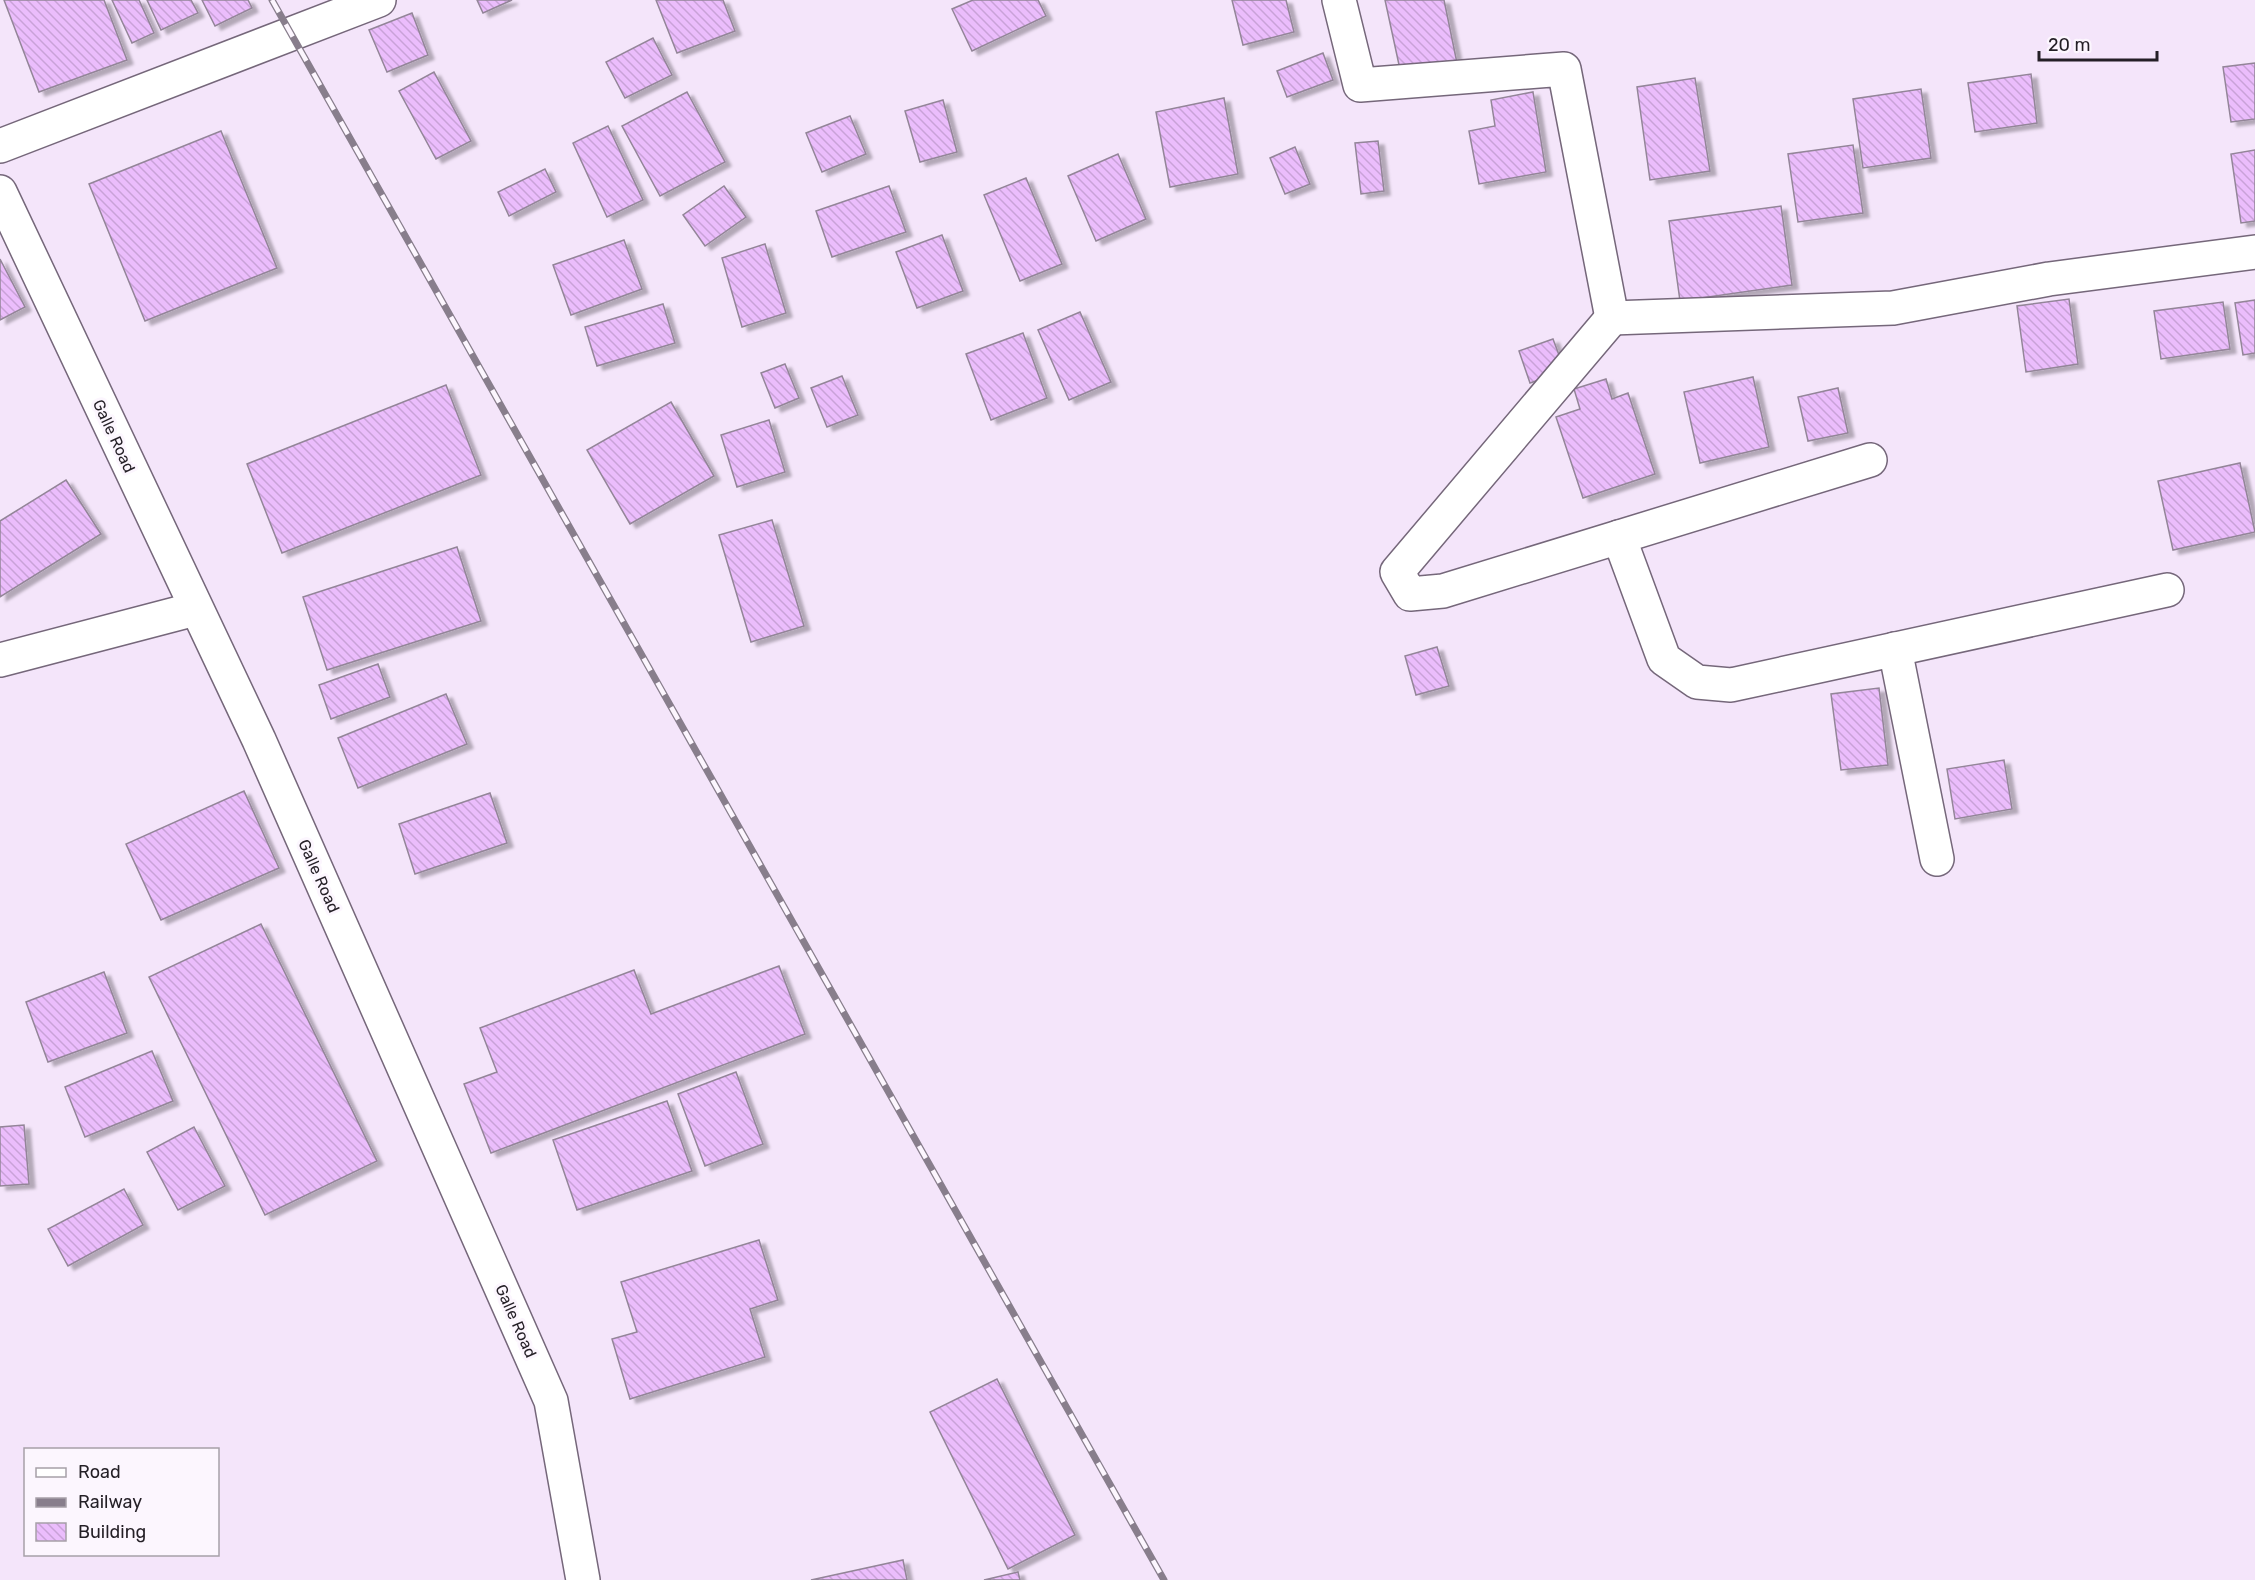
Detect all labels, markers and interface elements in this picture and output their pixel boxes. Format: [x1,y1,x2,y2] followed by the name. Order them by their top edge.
[2039,24,2158,62] scale bar
[2048,34,2090,56] text: 20 m
[89,396,139,476] street label: Galle Road
[294,836,344,916] street label: Galle Road
[491,1281,541,1361] street label: Galle Road
[24,1448,219,1556] legend
[78,1461,121,1483] text: Road
[78,1491,142,1513] text: Railway
[78,1521,146,1543] text: Building

